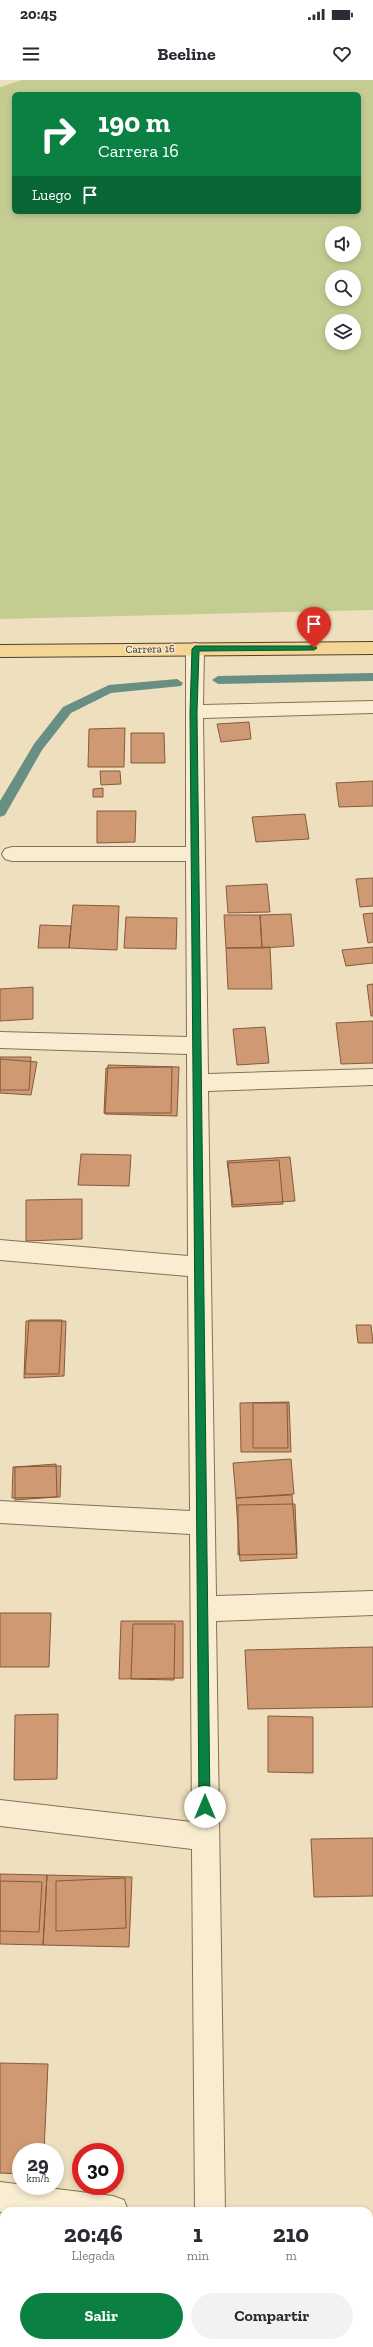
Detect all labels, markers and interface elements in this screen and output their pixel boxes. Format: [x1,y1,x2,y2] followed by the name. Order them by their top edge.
[20,5,57,23] text: 20:45
[20,43,42,65] icon: menu
[157,43,216,65] text: Beeline
[331,43,353,65] icon: heart
[98,106,170,139] text: 190 m
[32,108,84,160] icon: right
[98,140,179,162] text: Carrera 16
[79,184,101,206] icon: arrive
[32,186,71,204] text: Luego
[325,226,361,350] map controls
[325,226,361,262] button: sound
[325,270,361,306] button: search
[325,314,361,350] button: layers
[297,607,331,648] pin
[303,613,325,635] icon: arrive
[125,642,175,656] street label: Carrera 16
[184,1786,226,1828] position arrow
[72,2143,124,2195] speed limit sign: 30
[27,2152,49,2176] text: 29
[27,2173,49,2185] text: km/h
[64,2219,123,2248] text: 20:46
[193,2219,203,2248] text: 1
[273,2219,309,2248] text: 210
[72,2248,115,2263] text: Llegada
[187,2248,209,2263] text: min
[285,2248,297,2263] text: m
[20,2293,183,2339] button: Salir
[191,2293,353,2339] button: Compartir

